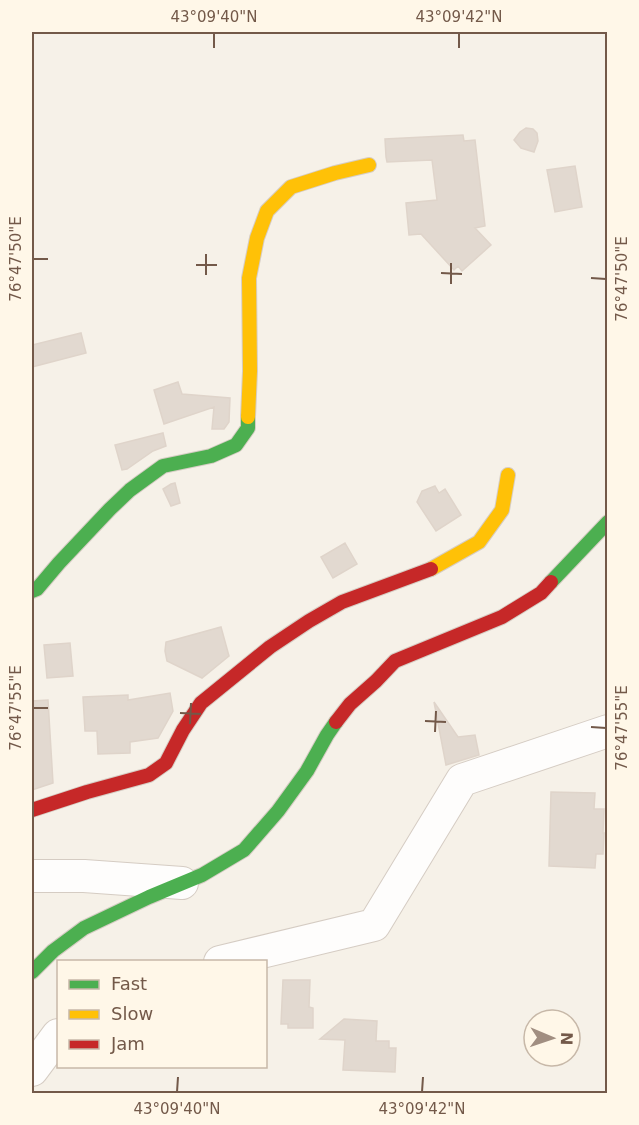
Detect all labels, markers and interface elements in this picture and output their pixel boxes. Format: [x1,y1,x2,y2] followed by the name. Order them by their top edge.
[170,8,258,26] text: 43°09'40"N
[415,8,503,26] text: 43°09'42"N
[7,216,25,302] text: 76°47'50"E
[613,236,631,322] text: 76°47'50"E
[7,665,25,751] text: 76°47'55"E
[613,685,631,771] text: 76°47'55"E
[57,960,267,1068] legend
[111,973,147,994] text: Fast
[111,1003,153,1024] text: Slow
[522,1008,582,1068] north arrow
[557,1031,576,1046] text: N
[110,1033,145,1054] text: Jam
[133,1100,221,1118] text: 43°09'40"N
[378,1100,466,1118] text: 43°09'42"N

